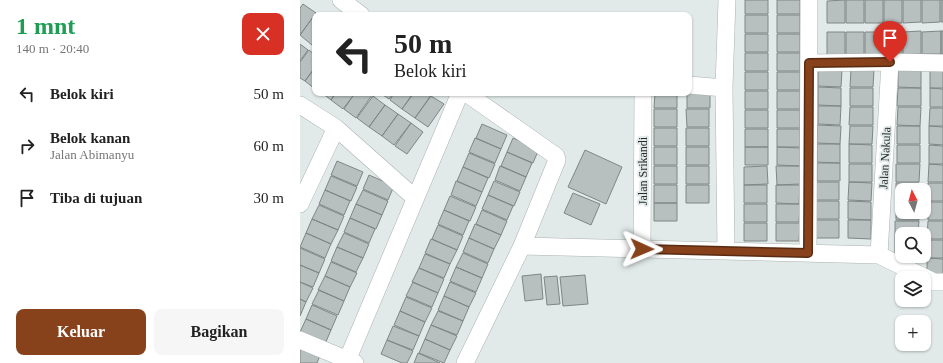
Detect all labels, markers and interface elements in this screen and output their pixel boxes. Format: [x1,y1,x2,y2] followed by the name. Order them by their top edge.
[16,13,75,39] text: 1 mnt
[242,13,284,55] button: close
[873,21,907,62] pin
[879,27,901,49] icon: arrive
[328,28,380,80] icon: left
[394,28,452,59] text: 50 m
[16,41,89,56] text: 140 m · 20:40
[394,61,467,81] text: Belok kiri
[16,83,38,105] icon: left
[50,86,114,102] text: Belok kiri
[254,86,284,102] text: 50 m
[876,126,894,189] street label: Jalan Nakula
[50,130,130,146] text: Belok kanan
[16,135,38,157] icon: right
[636,136,650,205] street label: Jalan Srikandi
[254,138,284,154] text: 60 m
[50,147,134,162] text: Jalan Abimanyu
[895,183,931,219] north arrow
[895,183,931,351] map controls
[16,187,38,209] icon: arrive
[50,190,142,206] text: Tiba di tujuan
[254,190,284,206] text: 30 m
[895,227,931,263] button: search
[621,228,663,270] position arrow
[895,271,931,307] button: layers
[16,309,146,355] button: Keluar
[154,309,284,355] button: Bagikan
[895,315,931,351] button: +

